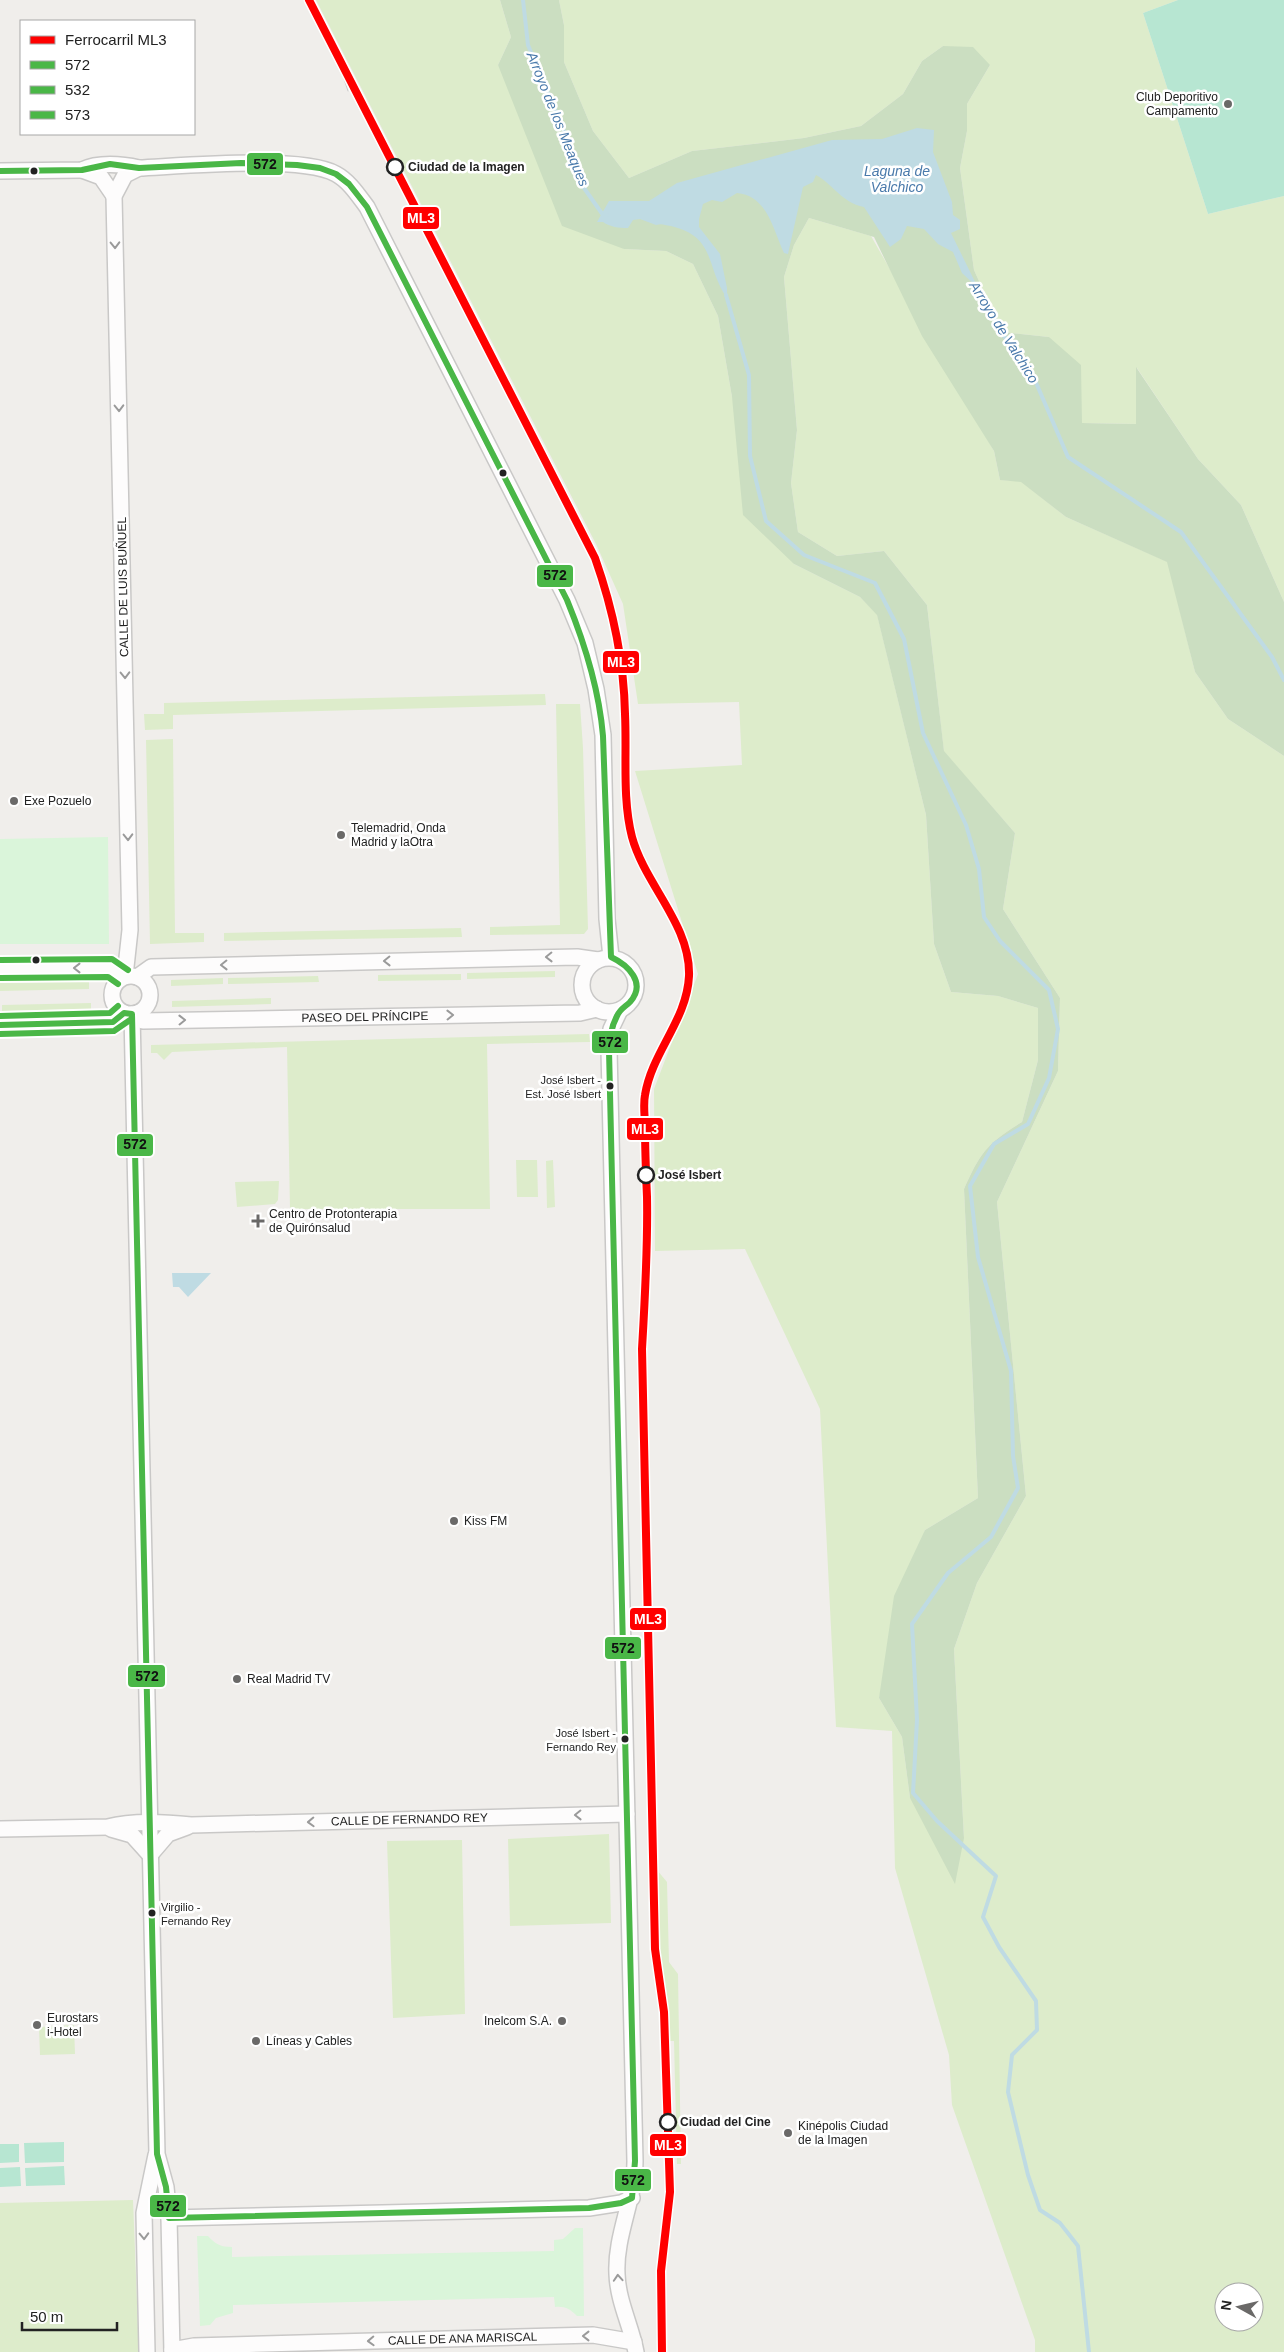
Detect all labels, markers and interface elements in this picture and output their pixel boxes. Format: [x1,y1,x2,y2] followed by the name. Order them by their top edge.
[20,20,195,135] legend
[65,31,167,48] text: Ferrocarril ML3
[523,48,592,189] water label: Arroyo de los Meaques
[65,56,90,73] text: 572
[65,81,90,98] text: 532
[1136,90,1218,118] place label: Club Deporitivo Campamento
[1222,98,1234,110] marker: Club Deporitivo Campamento
[65,106,90,123] text: 573
[246,152,284,176] line badge: 572
[253,156,277,172] text: 572
[386,158,404,176] marker: Ciudad de la Imagen
[408,160,525,174] place label: Ciudad de la Imagen
[864,163,930,195] water label: Laguna de Valchico
[29,166,39,176] unlabelled marker
[402,206,440,230] line badge: ML3
[407,210,435,226] text: ML3
[110,241,121,249] one-way arrow
[966,277,1042,386] water label: Arroyo de Valchico
[114,404,124,412] one-way arrow
[498,468,508,478] unlabelled marker
[115,517,131,657] street label: CALLE DE LUIS BUÑUEL
[536,564,574,588] line badge: 572
[543,567,567,583] text: 572
[602,650,640,674] line badge: ML3
[607,654,635,670] text: ML3
[119,671,130,679] one-way arrow
[24,794,92,808] place label: Exe Pozuelo
[8,795,20,807] marker: Exe Pozuelo
[351,821,446,849] place label: Telemadrid, Onda Madrid y laOtra
[335,829,347,841] marker: Telemadrid, Onda Madrid y laOtra
[123,834,133,842] one-way arrow
[545,952,552,962] one-way arrow
[31,955,41,965] unlabelled marker
[382,956,390,966] one-way arrow
[220,960,228,970] one-way arrow
[73,963,81,973] one-way arrow
[301,1008,429,1025] street label: PASEO DEL PRÍNCIPE
[446,1010,454,1020] one-way arrow
[178,1015,186,1025] one-way arrow
[591,1030,629,1054] line badge: 572
[598,1034,622,1050] text: 572
[525,1074,601,1100] place label: José Isbert - Est. José Isbert
[605,1081,615,1091] marker: José Isbert - Est. José Isbert
[626,1117,664,1141] line badge: ML3
[631,1121,659,1137] text: ML3
[116,1133,154,1157] line badge: 572
[123,1136,147,1152] text: 572
[637,1166,655,1184] marker: José Isbert
[658,1168,721,1182] place label: José Isbert
[269,1207,397,1235] place label: Centro de Protonterapia de Quirónsalud
[251,1214,265,1228] marker: Centro de Protonterapia de Quirónsalud
[464,1514,507,1528] place label: Kiss FM
[448,1515,460,1527] marker: Kiss FM
[629,1607,667,1631] line badge: ML3
[634,1611,662,1627] text: ML3
[604,1636,642,1660] line badge: 572
[611,1640,635,1656] text: 572
[127,1664,166,1688] line badge: 572
[135,1668,159,1684] text: 572
[247,1672,330,1686] place label: Real Madrid TV
[231,1673,243,1685] marker: Real Madrid TV
[546,1727,616,1753] place label: José Isbert - Fernando Rey
[620,1734,630,1744] marker: José Isbert - Fernando Rey
[574,1810,582,1820] one-way arrow
[331,1811,488,1828] street label: CALLE DE FERNANDO REY
[306,1817,314,1827] one-way arrow
[161,1901,231,1927] place label: Virgilio - Fernando Rey
[147,1908,157,1918] marker: Virgilio - Fernando Rey
[47,2011,98,2039] place label: Eurostars i-Hotel
[484,2014,552,2028] place label: Inelcom S.A.
[556,2015,568,2027] marker: Inelcom S.A.
[31,2019,43,2031] marker: Eurostars i-Hotel
[266,2034,352,2048] place label: Líneas y Cables
[250,2035,262,2047] marker: Líneas y Cables
[659,2113,677,2131] marker: Ciudad del Cine
[680,2115,771,2129] place label: Ciudad del Cine
[798,2119,888,2147] place label: Kinépolis Ciudad de la Imagen
[782,2127,794,2139] marker: Kinépolis Ciudad de la Imagen
[649,2133,687,2157] line badge: ML3
[654,2137,682,2153] text: ML3
[614,2168,652,2192] line badge: 572
[621,2172,645,2188] text: 572
[149,2194,187,2218] line badge: 572
[156,2198,180,2214] text: 572
[139,2232,149,2240] one-way arrow
[612,2274,623,2282] one-way arrow
[1214,2282,1264,2332] north arrow
[1217,2299,1235,2311] text: N
[22,2300,118,2332] scale bar
[30,2308,63,2325] text: 50 m
[388,2330,538,2348] street label: CALLE DE ANA MARISCAL
[582,2331,590,2341] one-way arrow
[367,2336,374,2346] one-way arrow

